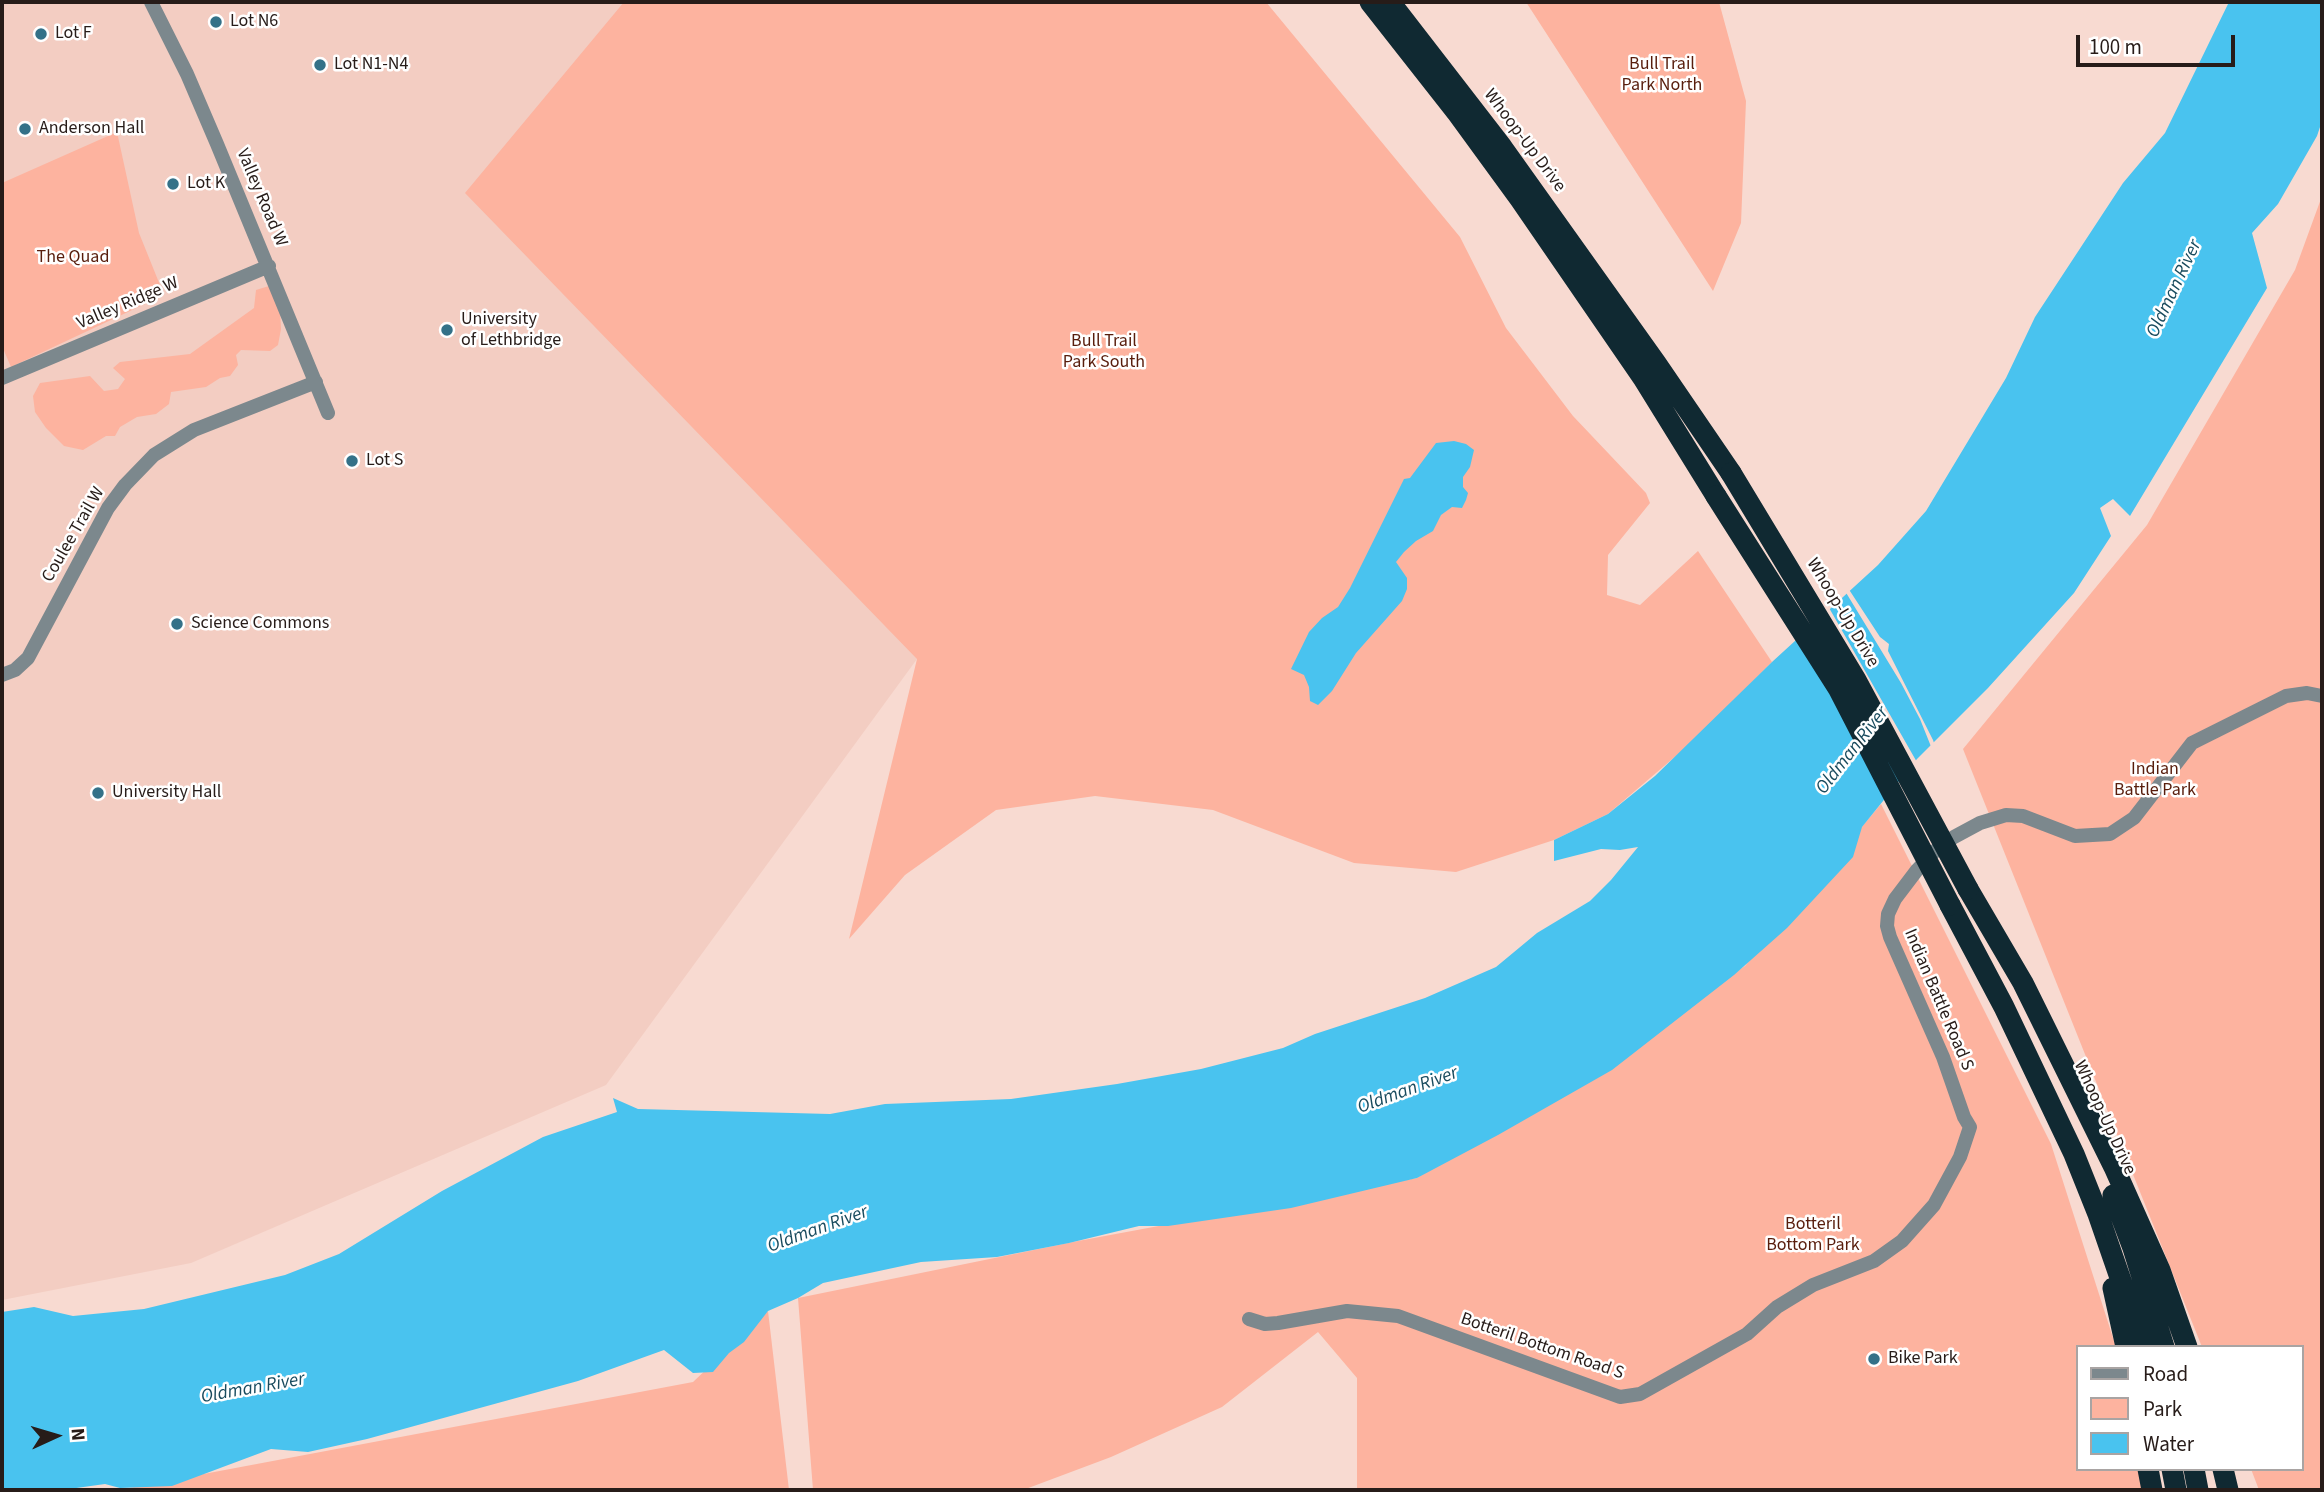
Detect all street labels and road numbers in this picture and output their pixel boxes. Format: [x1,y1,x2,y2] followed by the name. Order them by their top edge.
[1478,85,1570,197] street label: Whoop-Up Drive
[231,146,291,250] street label: Valley Road W
[74,273,182,335] street label: Valley Ridge W
[38,484,110,586] street label: Coulee Trail W
[1801,555,1883,671] street label: Whoop-Up Drive
[1898,926,1978,1074] street label: Indian Battle Road S
[2068,1058,2140,1178] street label: Whoop-Up Drive
[1458,1309,1626,1385] street label: Botteril Bottom Road S

